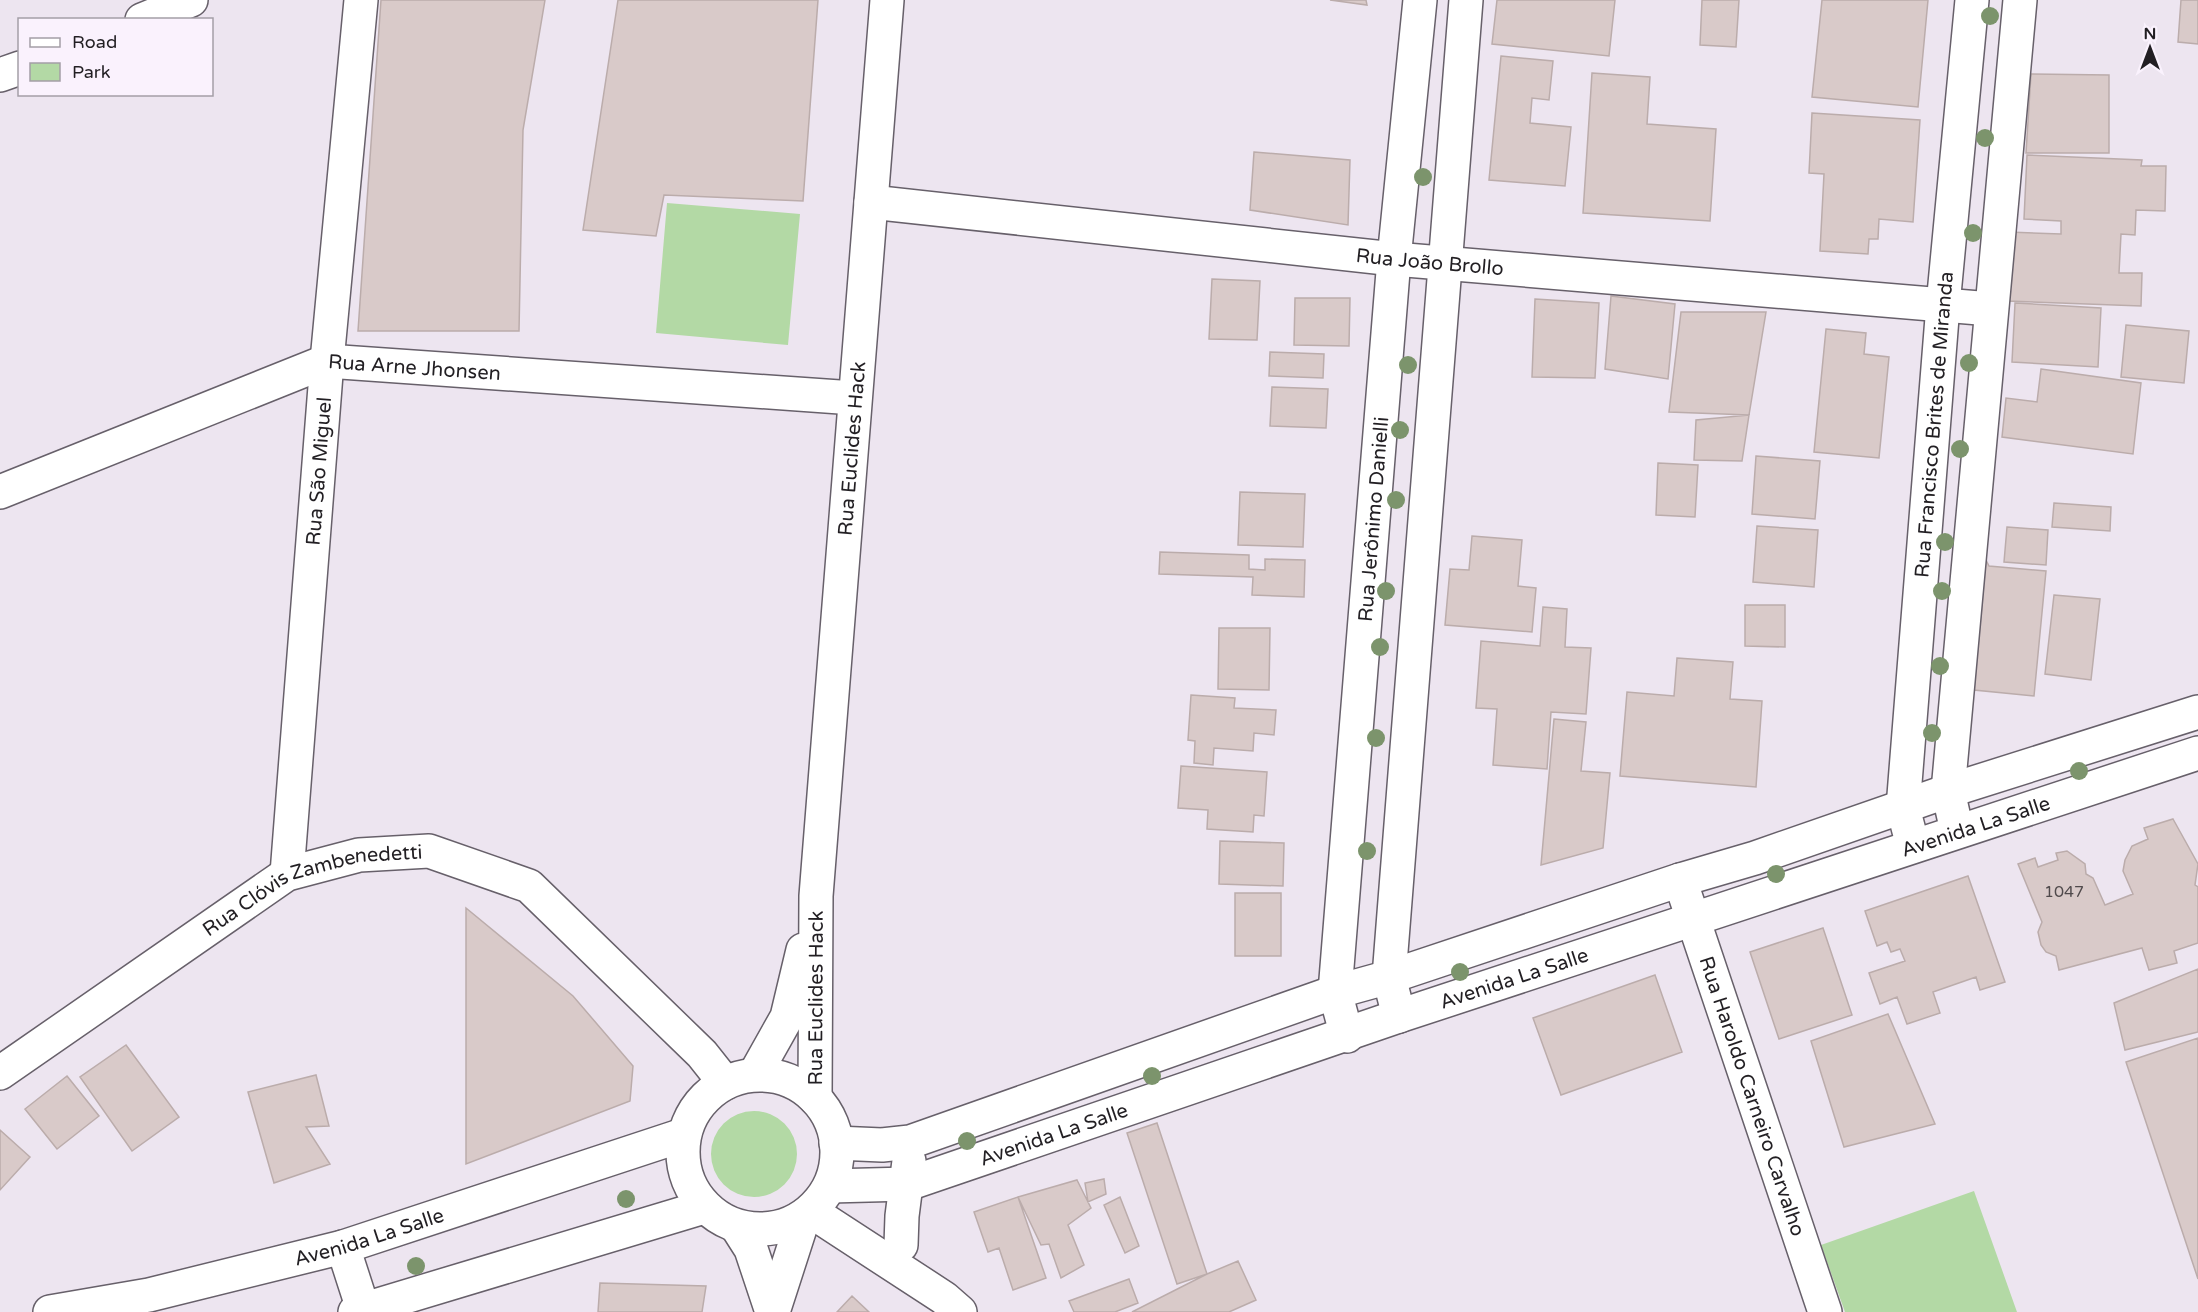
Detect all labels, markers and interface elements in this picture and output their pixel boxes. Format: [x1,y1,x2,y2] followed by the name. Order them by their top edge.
[18,18,213,96] legend
[2120,18,2180,78] north arrow
[2144,24,2156,44] text: N
[72,31,117,53] text: Road
[72,61,111,83] text: Park
[1355,244,1505,281] street label: Rua João Brollo
[1910,270,1959,579] street label: Rua Francisco Brites de Miranda
[327,350,502,386] street label: Rua Arne Jhonsen
[834,360,871,537] street label: Rua Euclides Hack
[302,396,337,547] street label: Rua São Miguel
[1354,416,1394,623] street label: Rua Jerônimo Danielli
[1898,792,2053,863] street label: Avenida La Salle
[198,840,423,942] street label: Rua Clóvis Zambenedetti
[2044,882,2084,902] house number: 1047
[804,910,829,1086] street label: Rua Euclides Hack
[1437,943,1592,1015] street label: Avenida La Salle
[1693,953,1810,1240] street label: Rua Haroldo Carneiro Carvalho
[977,1099,1131,1172] street label: Avenida La Salle
[292,1204,447,1272] street label: Avenida La Salle

